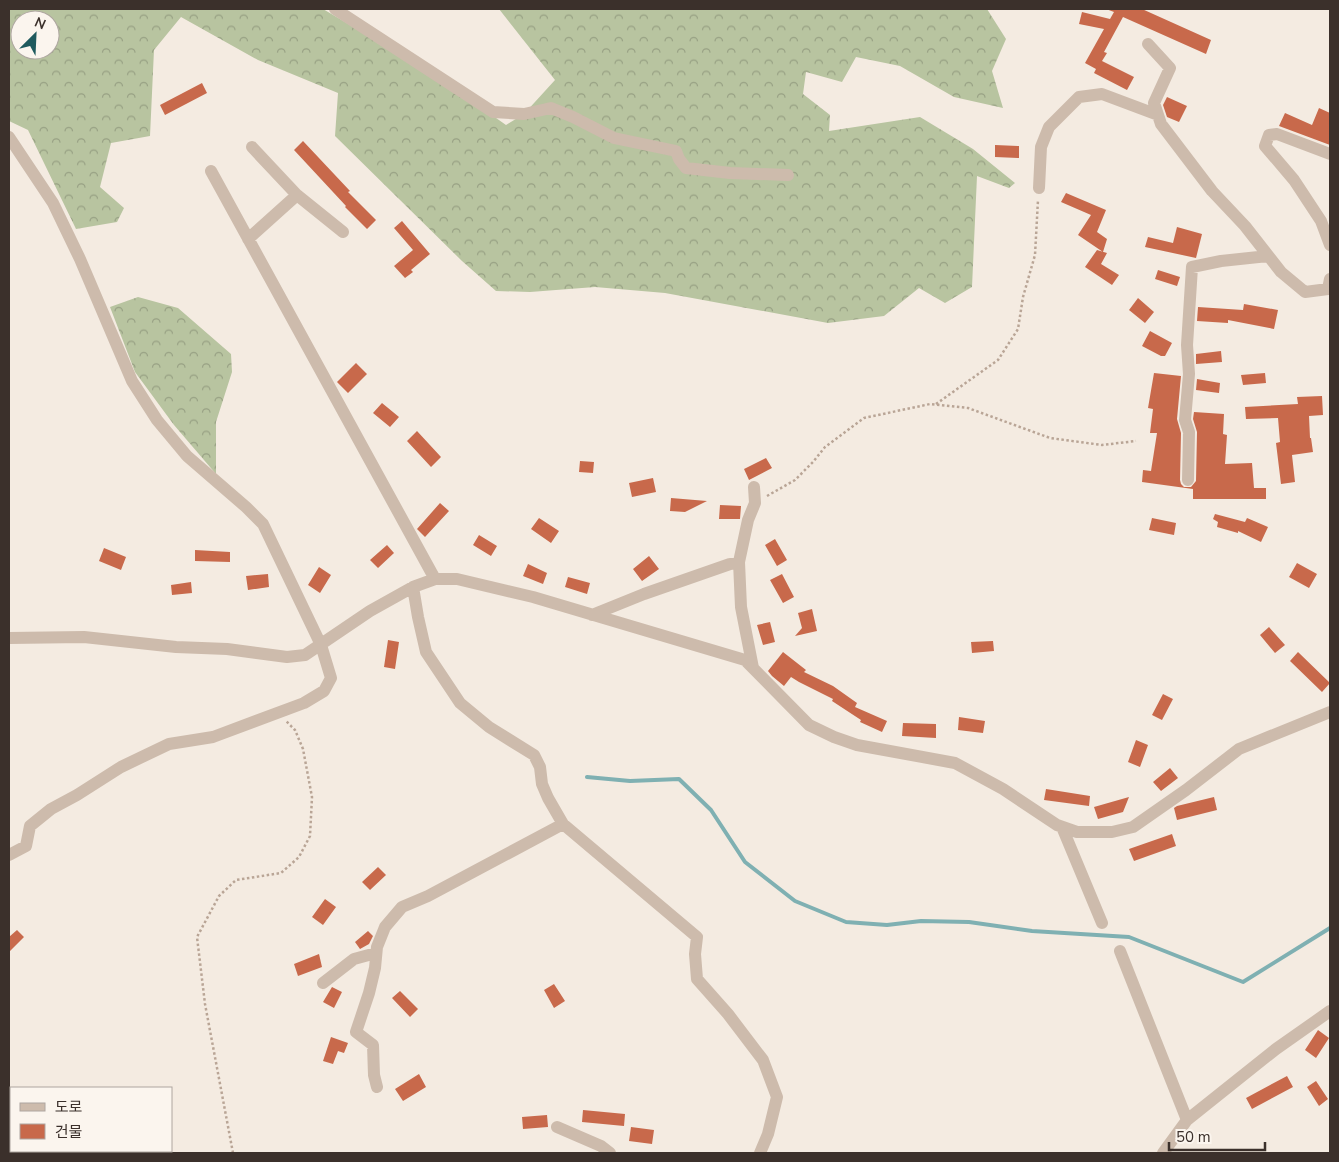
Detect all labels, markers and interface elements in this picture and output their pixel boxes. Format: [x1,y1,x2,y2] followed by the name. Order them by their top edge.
[10,10,60,60] north arrow
[31,13,49,34] text: N
[10,1087,172,1152] legend
[55,1097,83,1117] text: 도로
[1169,1120,1265,1152] scale bar
[55,1122,83,1142] text: 건물
[1176,1127,1211,1147] text: 50 m

